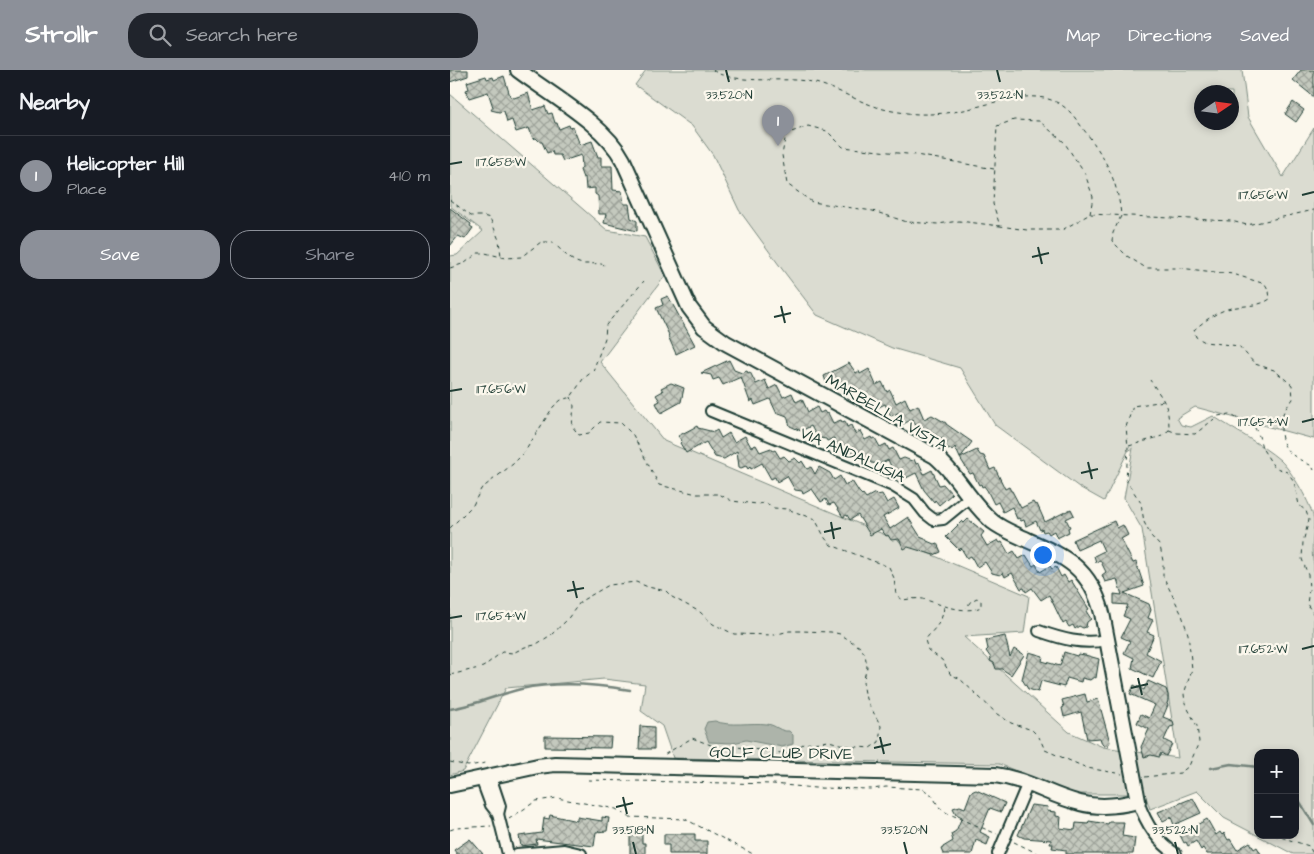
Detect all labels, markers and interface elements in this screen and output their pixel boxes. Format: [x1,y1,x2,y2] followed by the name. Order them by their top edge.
[128,13,478,58] search box
[25,18,98,52] text: Strollr
[146,21,174,49] icon: search
[186,22,298,49] text: Search here
[1066,23,1100,48] text: Map
[1128,23,1212,48] text: Directions
[1240,23,1289,48] text: Saved
[1194,85,1239,130] north arrow
[706,87,753,104] text: 33.520°N
[977,87,1024,104] text: 33.522°N
[20,88,90,117] text: Nearby
[762,105,794,146] pin: 1
[67,151,184,178] text: Helicopter Hill
[476,154,527,171] text: 117.658°W
[35,165,37,187] text: 1
[388,165,430,187] text: 410 m
[67,178,107,200] text: Place
[1238,187,1289,204] text: 117.656°W
[20,230,220,279] button: Save
[230,230,430,279] button: Share
[821,369,952,457] street label: MARBELLA VISTA
[476,381,527,398] text: 117.656°W
[1238,414,1289,431] text: 117.654°W
[796,422,909,488] street label: VIA ANDALUSIA
[1030,542,1056,568] your location
[476,608,527,625] text: 117.654°W
[1239,641,1288,658] text: 117.652°W
[709,741,853,765] street label: GOLF CLUB DRIVE
[1254,749,1299,839] map controls
[1254,749,1299,794] button: +
[1254,794,1299,839] button: −
[612,822,654,839] text: 33.518°N
[881,822,928,839] text: 33.520°N
[1152,822,1199,839] text: 33.522°N

